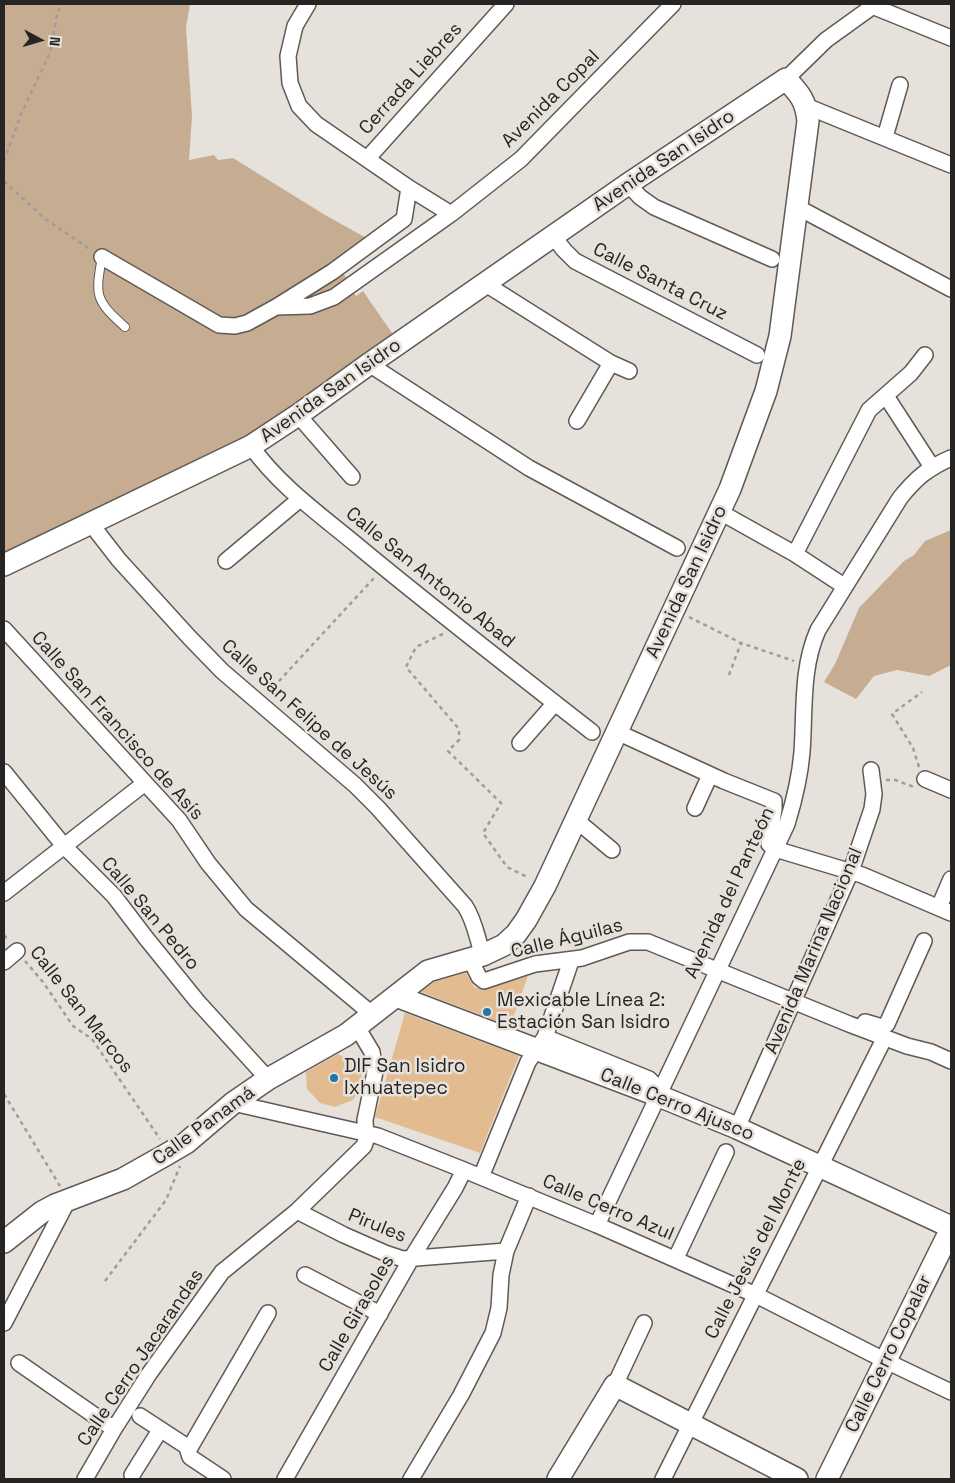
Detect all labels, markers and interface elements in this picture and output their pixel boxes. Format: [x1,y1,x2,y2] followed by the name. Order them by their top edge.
[15,15,65,65] north arrow
[355,18,467,140] street label: Cerrada Liebres
[45,36,64,47] text: N
[497,45,605,153] street label: Avenida Copal
[589,105,739,217] street label: Avenida San Isidro
[589,238,731,326] street label: Calle Santa Cruz
[256,334,406,448] street label: Avenida San Isidro
[642,502,732,662] street label: Avenida San Isidro
[341,503,519,653] street label: Calle San Antonio Abad
[26,627,208,825] street label: Calle San Francisco de Asís
[216,635,402,805] street label: Calle San Felipe de Jesús
[680,804,780,982] street label: Avenida del Panteón
[760,844,868,1058] street label: Avenida Marina Nacional
[96,853,204,975] street label: Calle San Pedro
[509,914,625,964] street label: Calle Águilas
[24,942,138,1078] street label: Calle San Marcos
[497,990,670,1034] place label: Mexicable Línea 2: Estación San Isidro
[481,1006,493,1018] marker: Mexicable Línea 2: Estación San Isidro
[344,1056,466,1100] place label: DIF San Isidro Ixhuatepec
[597,1064,757,1146] street label: Calle Cerro Ajusco
[328,1072,340,1084] marker: DIF San Isidro Ixhuatepec
[149,1081,259,1171] street label: Calle Panamá
[701,1155,811,1343] street label: Calle Jesús del Monte
[539,1170,677,1246] street label: Calle Cerro Azul
[345,1204,409,1248] street label: Pirules
[314,1252,400,1376] street label: Calle Girasoles
[73,1265,209,1451] street label: Calle Cerro Jacarandas
[841,1271,937,1437] street label: Calle Cerro Copalar

